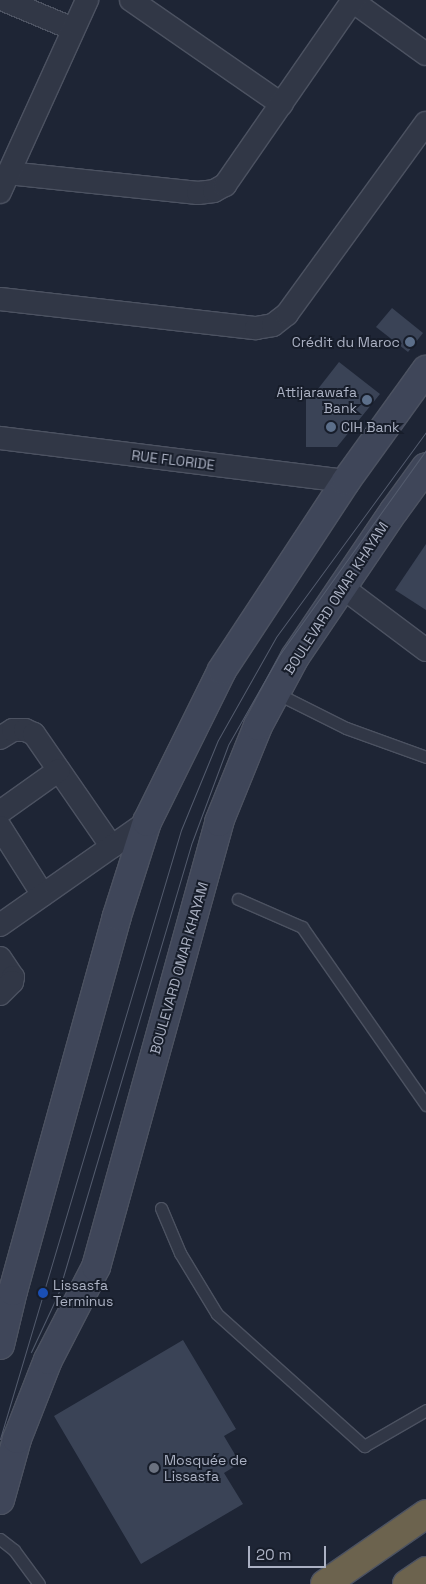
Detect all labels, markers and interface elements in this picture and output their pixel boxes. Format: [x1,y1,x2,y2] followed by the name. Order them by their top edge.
[292,334,400,350] place label: Crédit du Maroc
[404,336,416,348] marker: Crédit du Maroc
[277,384,357,417] place label: Attijarawafa Bank
[361,394,373,406] marker: Attijarawafa Bank
[341,419,400,435] place label: CIH Bank
[325,421,337,433] marker: CIH Bank
[131,447,215,473] street label: RUE FLORIDE
[280,519,392,677] street label: BOULEVARD OMAR KHAYAM
[146,880,212,1056] street label: BOULEVARD OMAR KHAYAM
[53,1277,113,1310] place label: Lissasfa Terminus
[37,1287,49,1299] marker: Lissasfa Terminus
[164,1452,247,1484] place label: Mosquée de Lissasfa
[148,1462,160,1474] marker: Mosquée de Lissasfa
[251,1536,328,1568] scale bar
[256,1545,291,1564] text: 20 m

